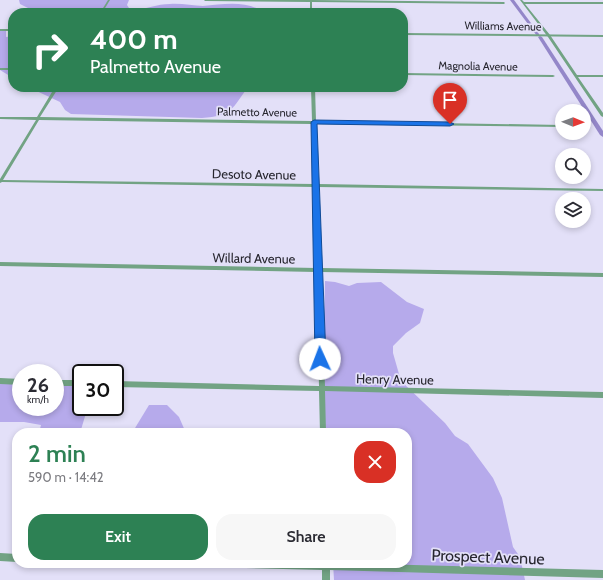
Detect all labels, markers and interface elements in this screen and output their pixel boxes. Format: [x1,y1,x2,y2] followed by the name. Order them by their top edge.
[464,18,542,34] street label: Williams Avenue
[90,22,178,56] text: 400 m
[24,24,76,76] icon: right
[90,56,221,78] text: Palmetto Avenue
[438,58,518,74] street label: Magnolia Avenue
[433,83,467,124] pin
[439,89,461,111] icon: arrive
[217,104,298,120] street label: Palmetto Avenue
[555,104,591,140] north arrow
[555,104,591,228] map controls
[555,148,591,184] button: search
[212,165,297,183] street label: Desoto Avenue
[555,192,591,228] button: layers
[213,249,296,267] street label: Willard Avenue
[299,338,341,380] position arrow
[72,364,124,416] speed limit sign: 30
[356,370,434,388] street label: Henry Avenue
[27,373,49,397] text: 26
[27,393,49,406] text: km/h
[28,439,86,468] text: 2 min
[354,441,396,483] button: close
[28,469,104,485] text: 590 m · 14:42
[28,514,208,560] button: Exit
[216,514,396,560] button: Share
[431,546,545,568] street label: Prospect Avenue

